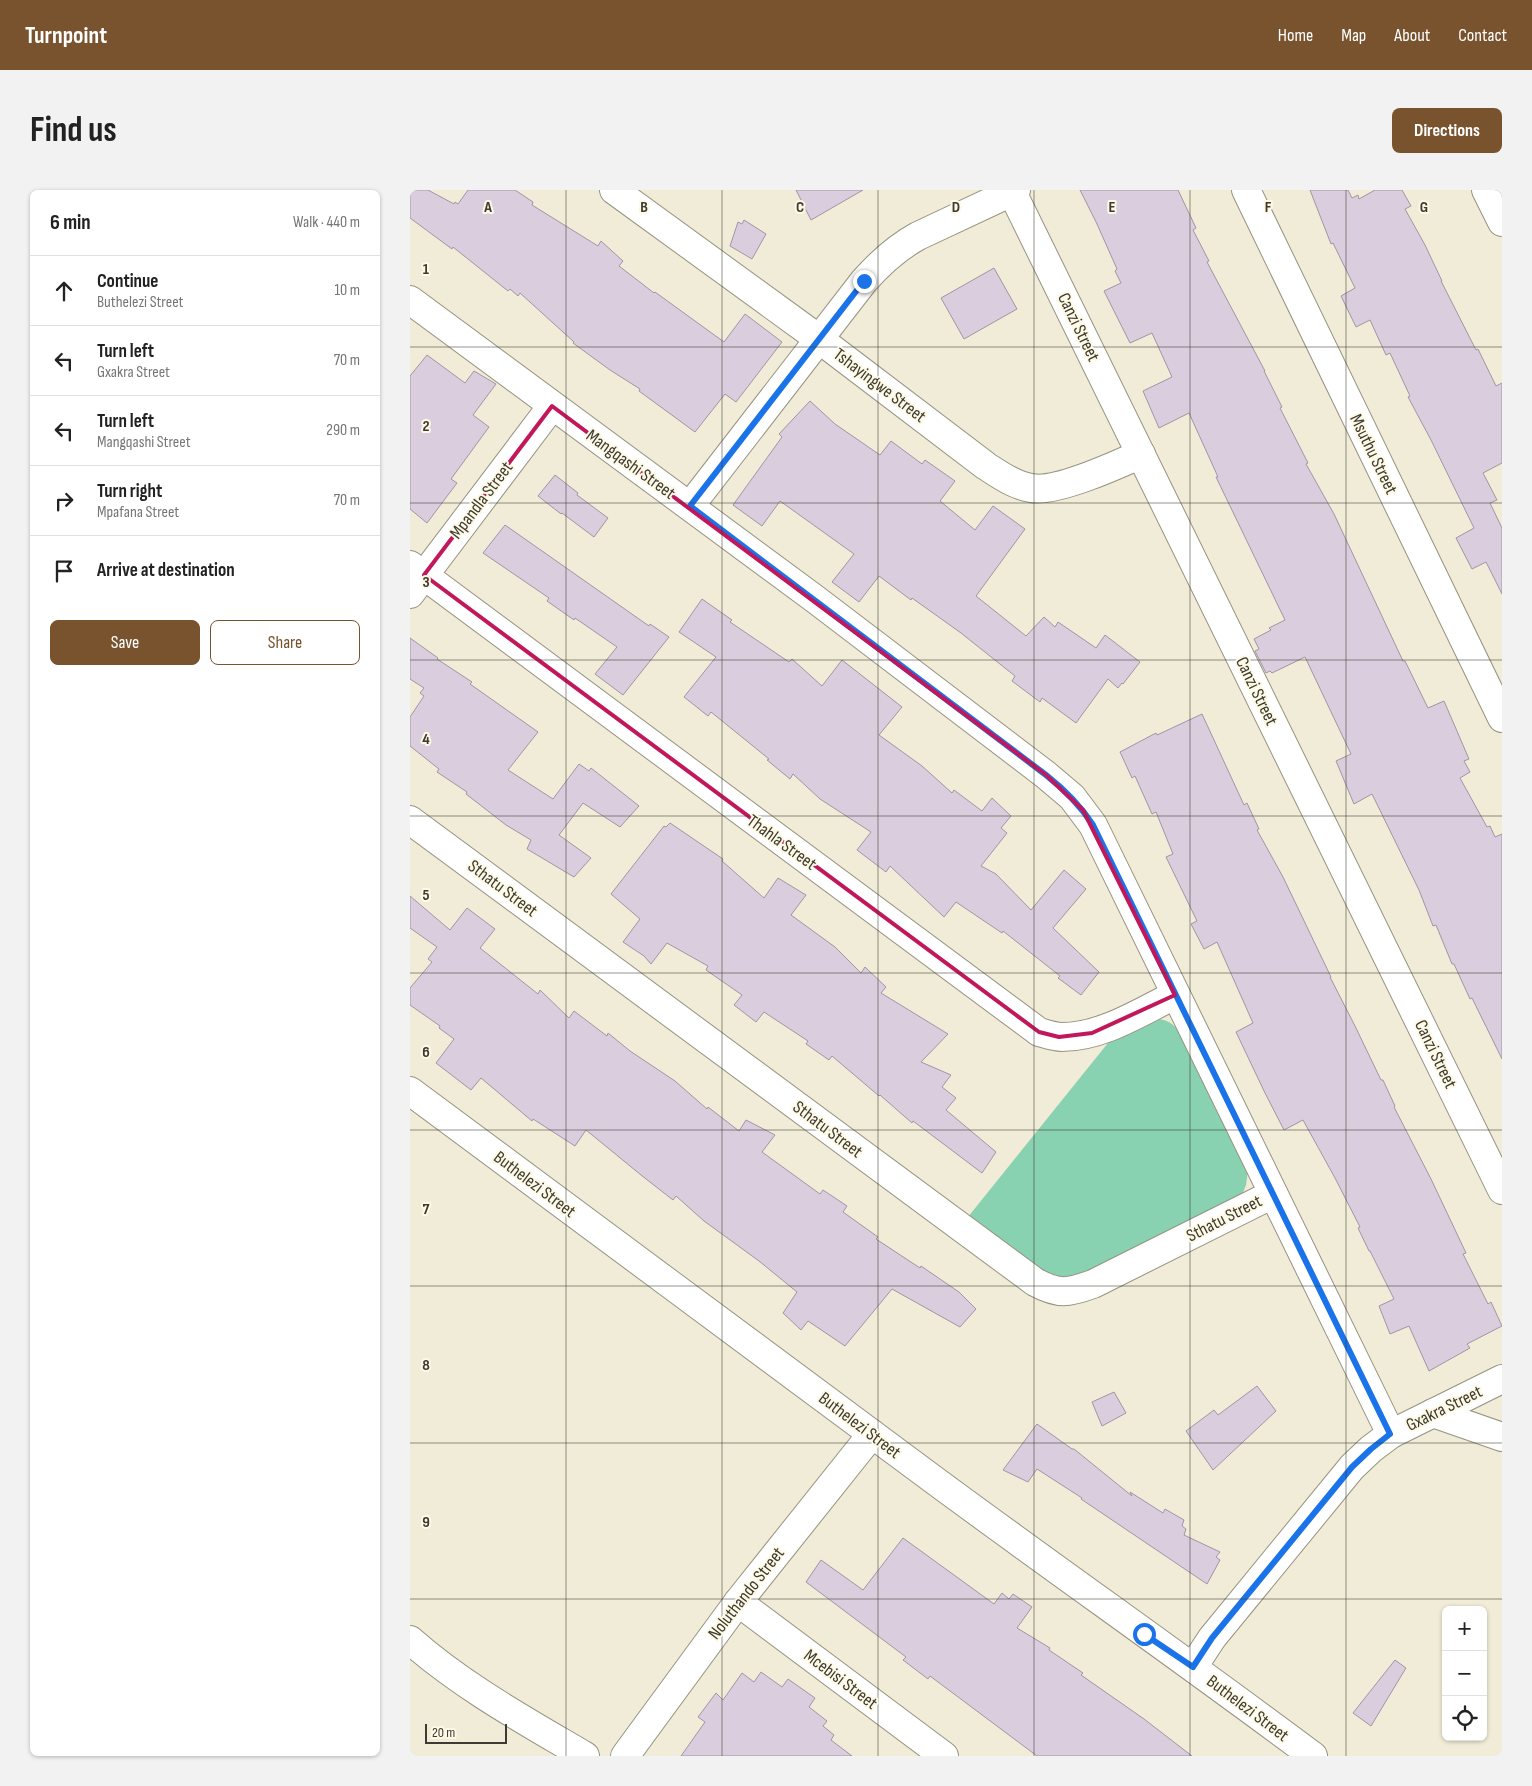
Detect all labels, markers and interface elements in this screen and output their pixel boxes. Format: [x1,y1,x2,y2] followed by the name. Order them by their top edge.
[25,21,107,50] text: Turnpoint
[1278,25,1313,46] text: Home
[1341,25,1366,46] text: Map
[1394,25,1430,46] text: About
[1458,25,1507,46] text: Contact
[1392,108,1502,153] button: Directions
[30,109,117,152] text: Find us
[483,198,492,217] text: A
[640,198,648,217] text: B
[796,198,804,217] text: C
[952,198,960,217] text: D
[1109,198,1116,217] text: E
[1265,198,1272,217] text: F
[1420,198,1428,217] text: G
[50,210,91,235] text: 6 min
[293,213,360,232] text: Walk · 440 m
[423,260,430,279] text: 1
[97,270,158,293] text: Continue
[853,270,876,293] route end
[50,277,78,305] icon: ahead
[334,281,360,300] text: 10 m
[1053,289,1104,365] street label: Canzi Street
[97,293,183,312] text: Buthelezi Street
[97,340,154,363] text: Turn left
[829,344,930,427] street label: Tshayingwe Street
[50,347,78,375] icon: left
[334,351,360,370] text: 70 m
[97,363,170,382] text: Gxakra Street
[97,410,154,433] text: Turn left
[1345,411,1402,498] street label: Msuthu Street
[50,417,78,445] icon: left
[422,417,430,436] text: 2
[326,421,360,440] text: 290 m
[582,425,680,504] street label: Mangqashi Street
[97,433,191,452] text: Mangqashi Street
[446,457,518,543] street label: Mpandla Street
[97,480,162,503] text: Turn right
[50,487,78,515] icon: right
[334,491,360,510] text: 70 m
[97,503,179,522] text: Mpafana Street
[50,557,78,585] icon: arrive
[97,559,235,582] text: Arrive at destination
[422,573,430,592] text: 3
[50,620,200,665] button: Save
[210,620,360,665] button: Share
[1231,653,1282,729] street label: Canzi Street
[422,730,430,749] text: 4
[743,810,821,875] street label: Thahla Street
[464,855,542,922] street label: Sthatu Street
[422,886,430,905] text: 5
[1410,1016,1461,1092] street label: Canzi Street
[422,1043,430,1062] text: 6
[789,1096,867,1163] street label: Sthatu Street
[490,1147,580,1222] street label: Buthelezi Street
[1183,1190,1266,1246] street label: Sthatu Street
[423,1200,430,1219] text: 7
[422,1356,430,1375] text: 8
[1403,1381,1486,1436] street label: Gxakra Street
[815,1388,905,1463] street label: Buthelezi Street
[422,1513,430,1532] text: 9
[704,1543,789,1644] street label: Noluthando Street
[1442,1606,1487,1741] map controls
[1442,1606,1487,1651] button: +
[1133,1623,1156,1646] route start
[800,1645,882,1714] street label: Mcebisi Street
[1442,1651,1487,1696] button: −
[1203,1671,1293,1746] street label: Buthelezi Street
[1442,1696,1487,1741] button: locate
[425,1721,508,1744] scale bar
[432,1724,455,1741] text: 20 m

